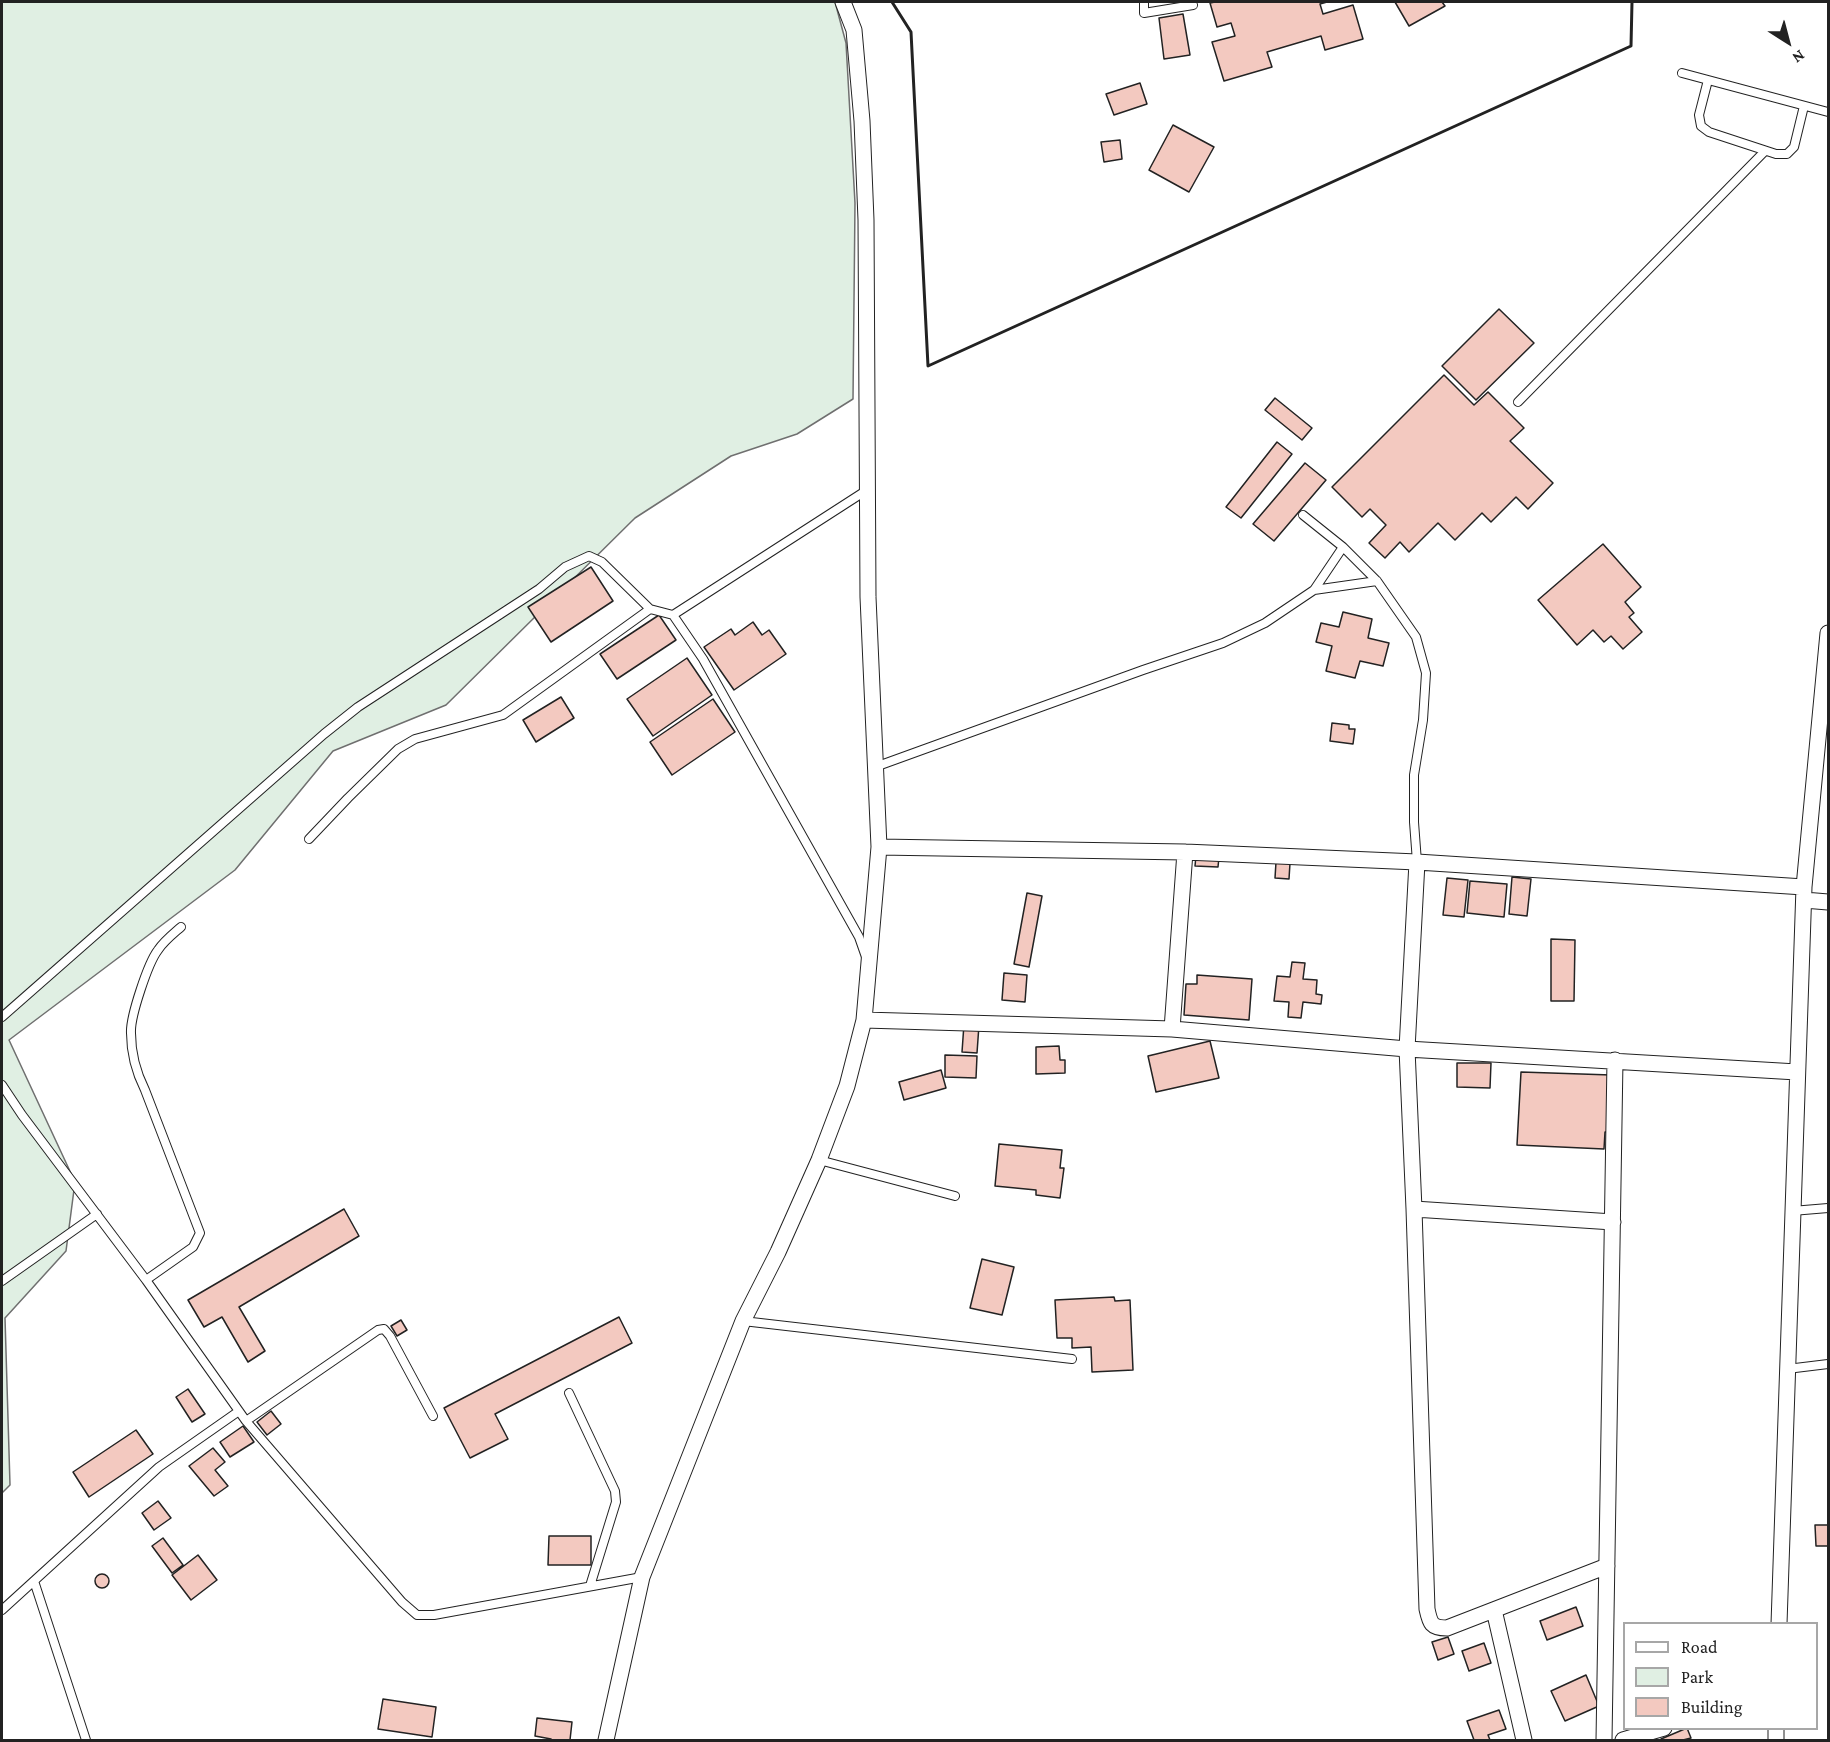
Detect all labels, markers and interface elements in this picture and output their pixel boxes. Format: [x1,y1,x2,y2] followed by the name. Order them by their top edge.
[1758,12,1818,72] north arrow
[1789,47,1808,67] text: N
[1623,1622,1818,1730] legend
[1681,1637,1718,1657] text: Road
[1681,1667,1713,1687] text: Park
[1681,1697,1742,1717] text: Building

